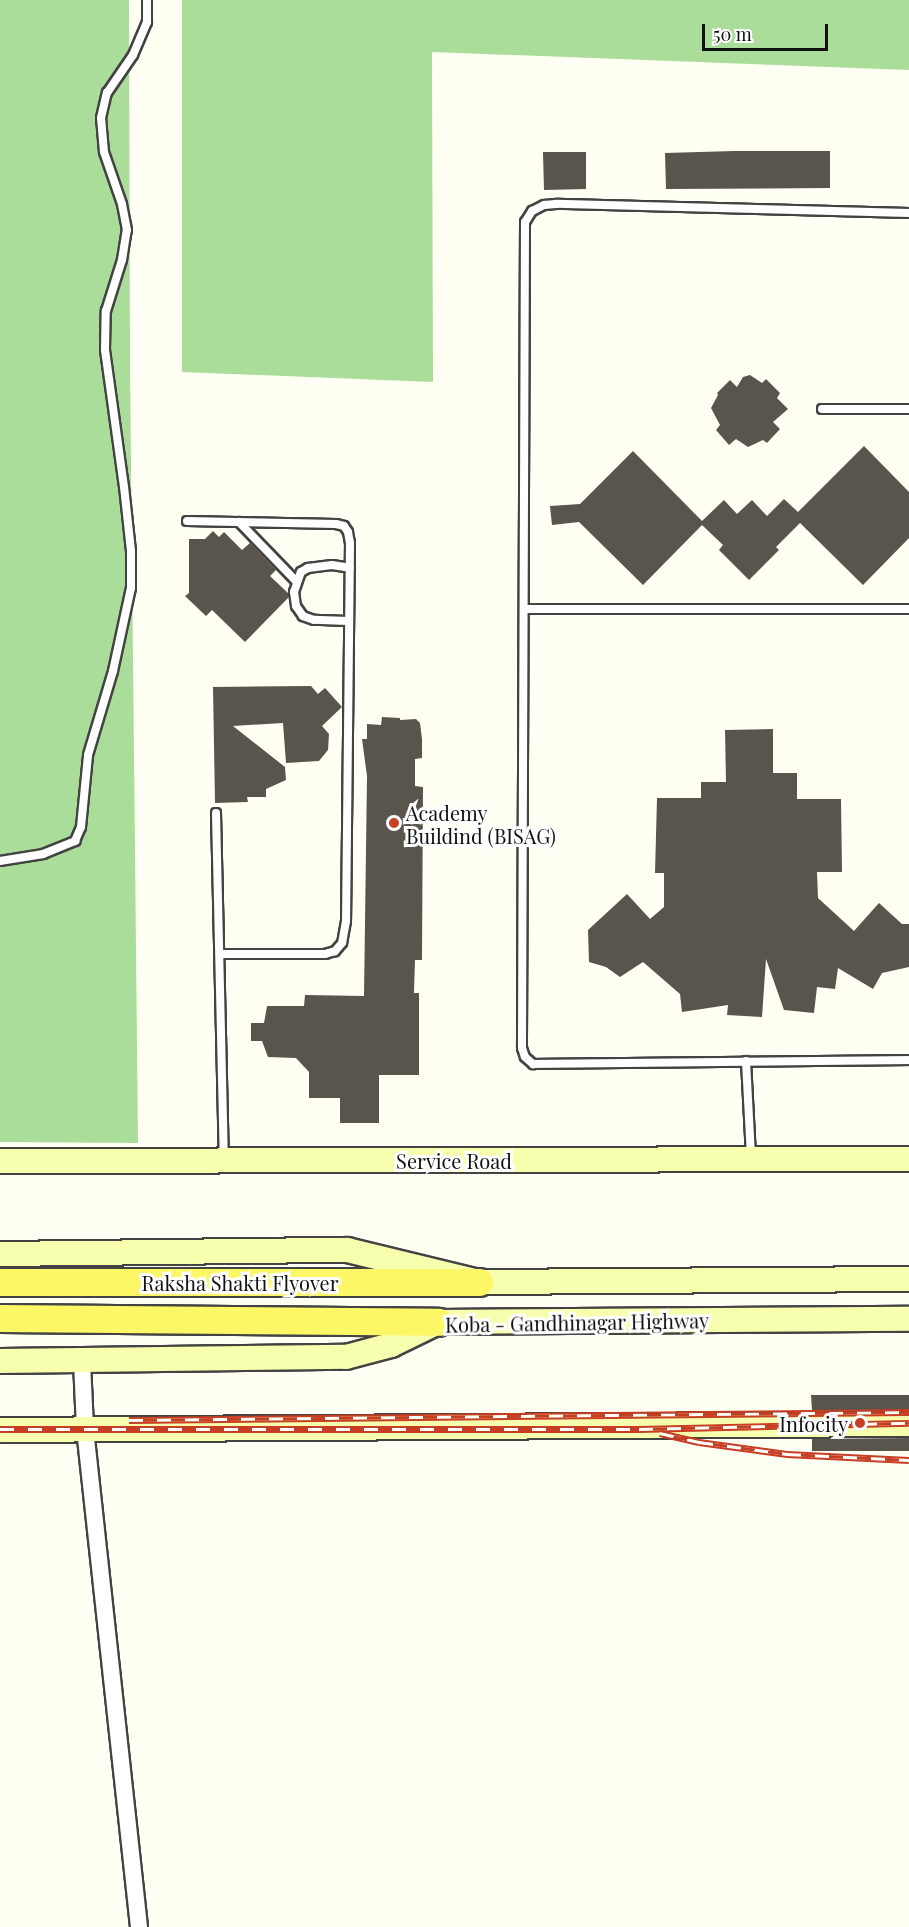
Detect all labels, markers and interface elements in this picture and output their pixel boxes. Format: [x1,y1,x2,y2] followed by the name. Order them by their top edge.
[705,12,831,50] scale bar
[713,22,752,46] text: 50 m
[406,800,556,847] place label: Academy Buildind (BISAG)
[387,816,401,830] marker: Academy Buildind (BISAG)
[396,1148,512,1172] street label: Service Road
[141,1270,339,1294] street label: Raksha Shakti Flyover
[444,1308,710,1336] street label: Koba - Gandhinagar Highway
[779,1411,848,1435] place label: Infocity
[853,1416,867,1430] marker: Infocity

